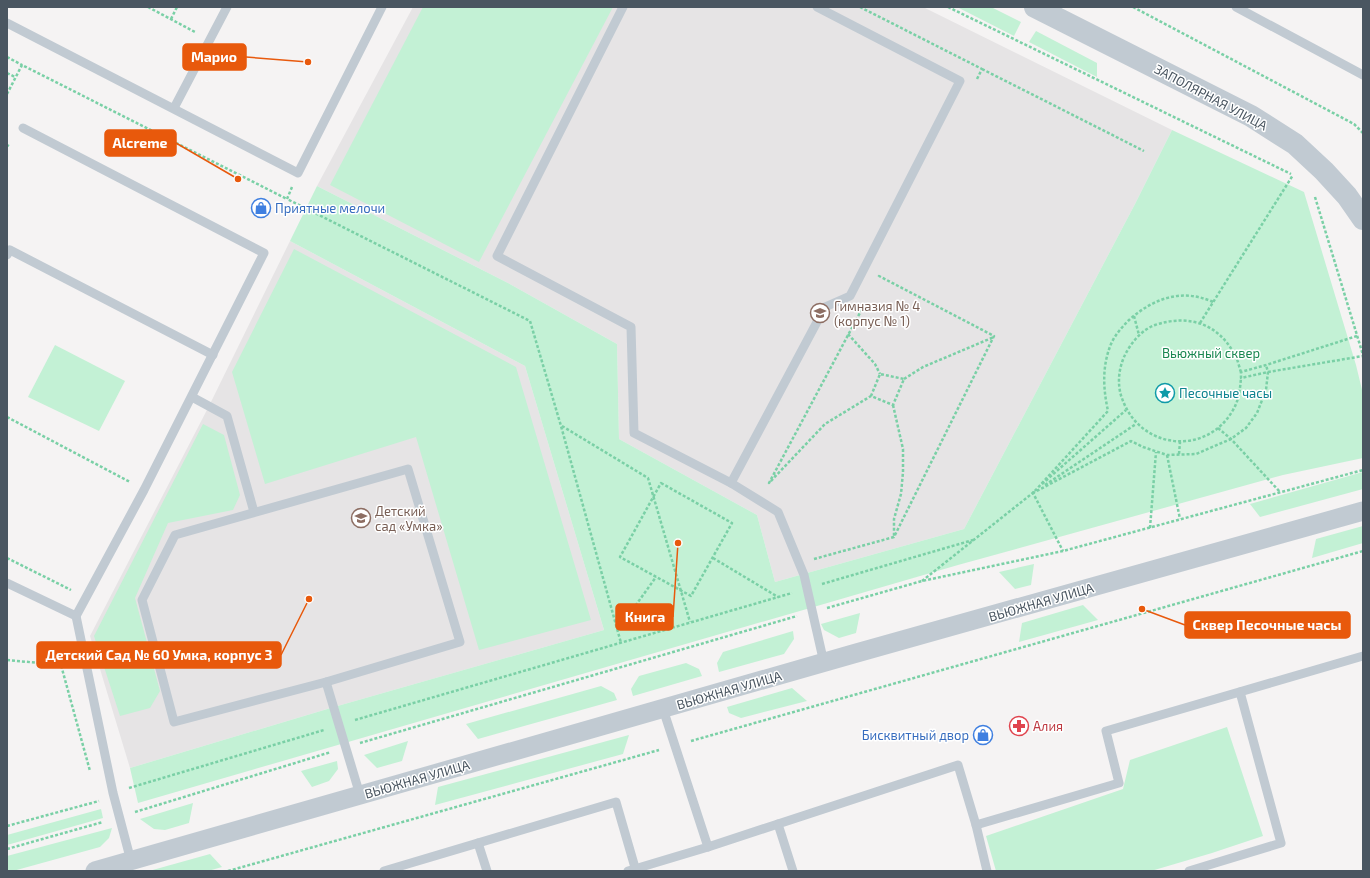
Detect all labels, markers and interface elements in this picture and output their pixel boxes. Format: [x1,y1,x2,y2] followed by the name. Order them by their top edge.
[183,44,246,70] callout: Марио
[191,48,237,65] text: Марио
[1152,60,1270,134] street label: ЗАПОЛЯРНАЯ УЛИЦА
[105,130,176,156] callout: Alcreme
[113,134,168,151] text: Alcreme
[250,197,272,219] shop icon: Приятные мелочи
[275,200,385,216] place label: Приятные мелочи
[834,298,920,329] place label: Гимназия № 4 (корпус № 1)
[809,302,831,324] school or university icon: Гимназия № 4 (корпус № 1)
[1162,345,1260,361] park label: Вьюжный сквер
[1154,382,1176,404] place icon: Песочные часы
[1179,385,1272,401] place label: Песочные часы
[375,503,442,534] place label: Детский сад «Умка»
[350,507,372,529] school or university icon: Детский сад «Умка»
[987,579,1095,625] street label: ВЬЮЖНАЯ УЛИЦА
[616,604,673,630] callout: Книга
[625,608,665,625] text: Книга
[1185,612,1350,638] callout: Сквер Песочные часы
[1193,616,1341,633] text: Сквер Песочные часы
[37,642,281,668] callout: Детский Сад № 60 Умка, корпус 3
[45,646,273,663] text: Детский Сад № 60 Умка, корпус 3
[675,667,783,713] street label: ВЬЮЖНАЯ УЛИЦА
[1008,715,1030,737] pharmacy icon: Алия
[1033,718,1063,734] place label: Алия
[972,724,994,746] shop icon: Бисквитный двор
[862,727,969,743] place label: Бисквитный двор
[363,756,471,802] street label: ВЬЮЖНАЯ УЛИЦА

